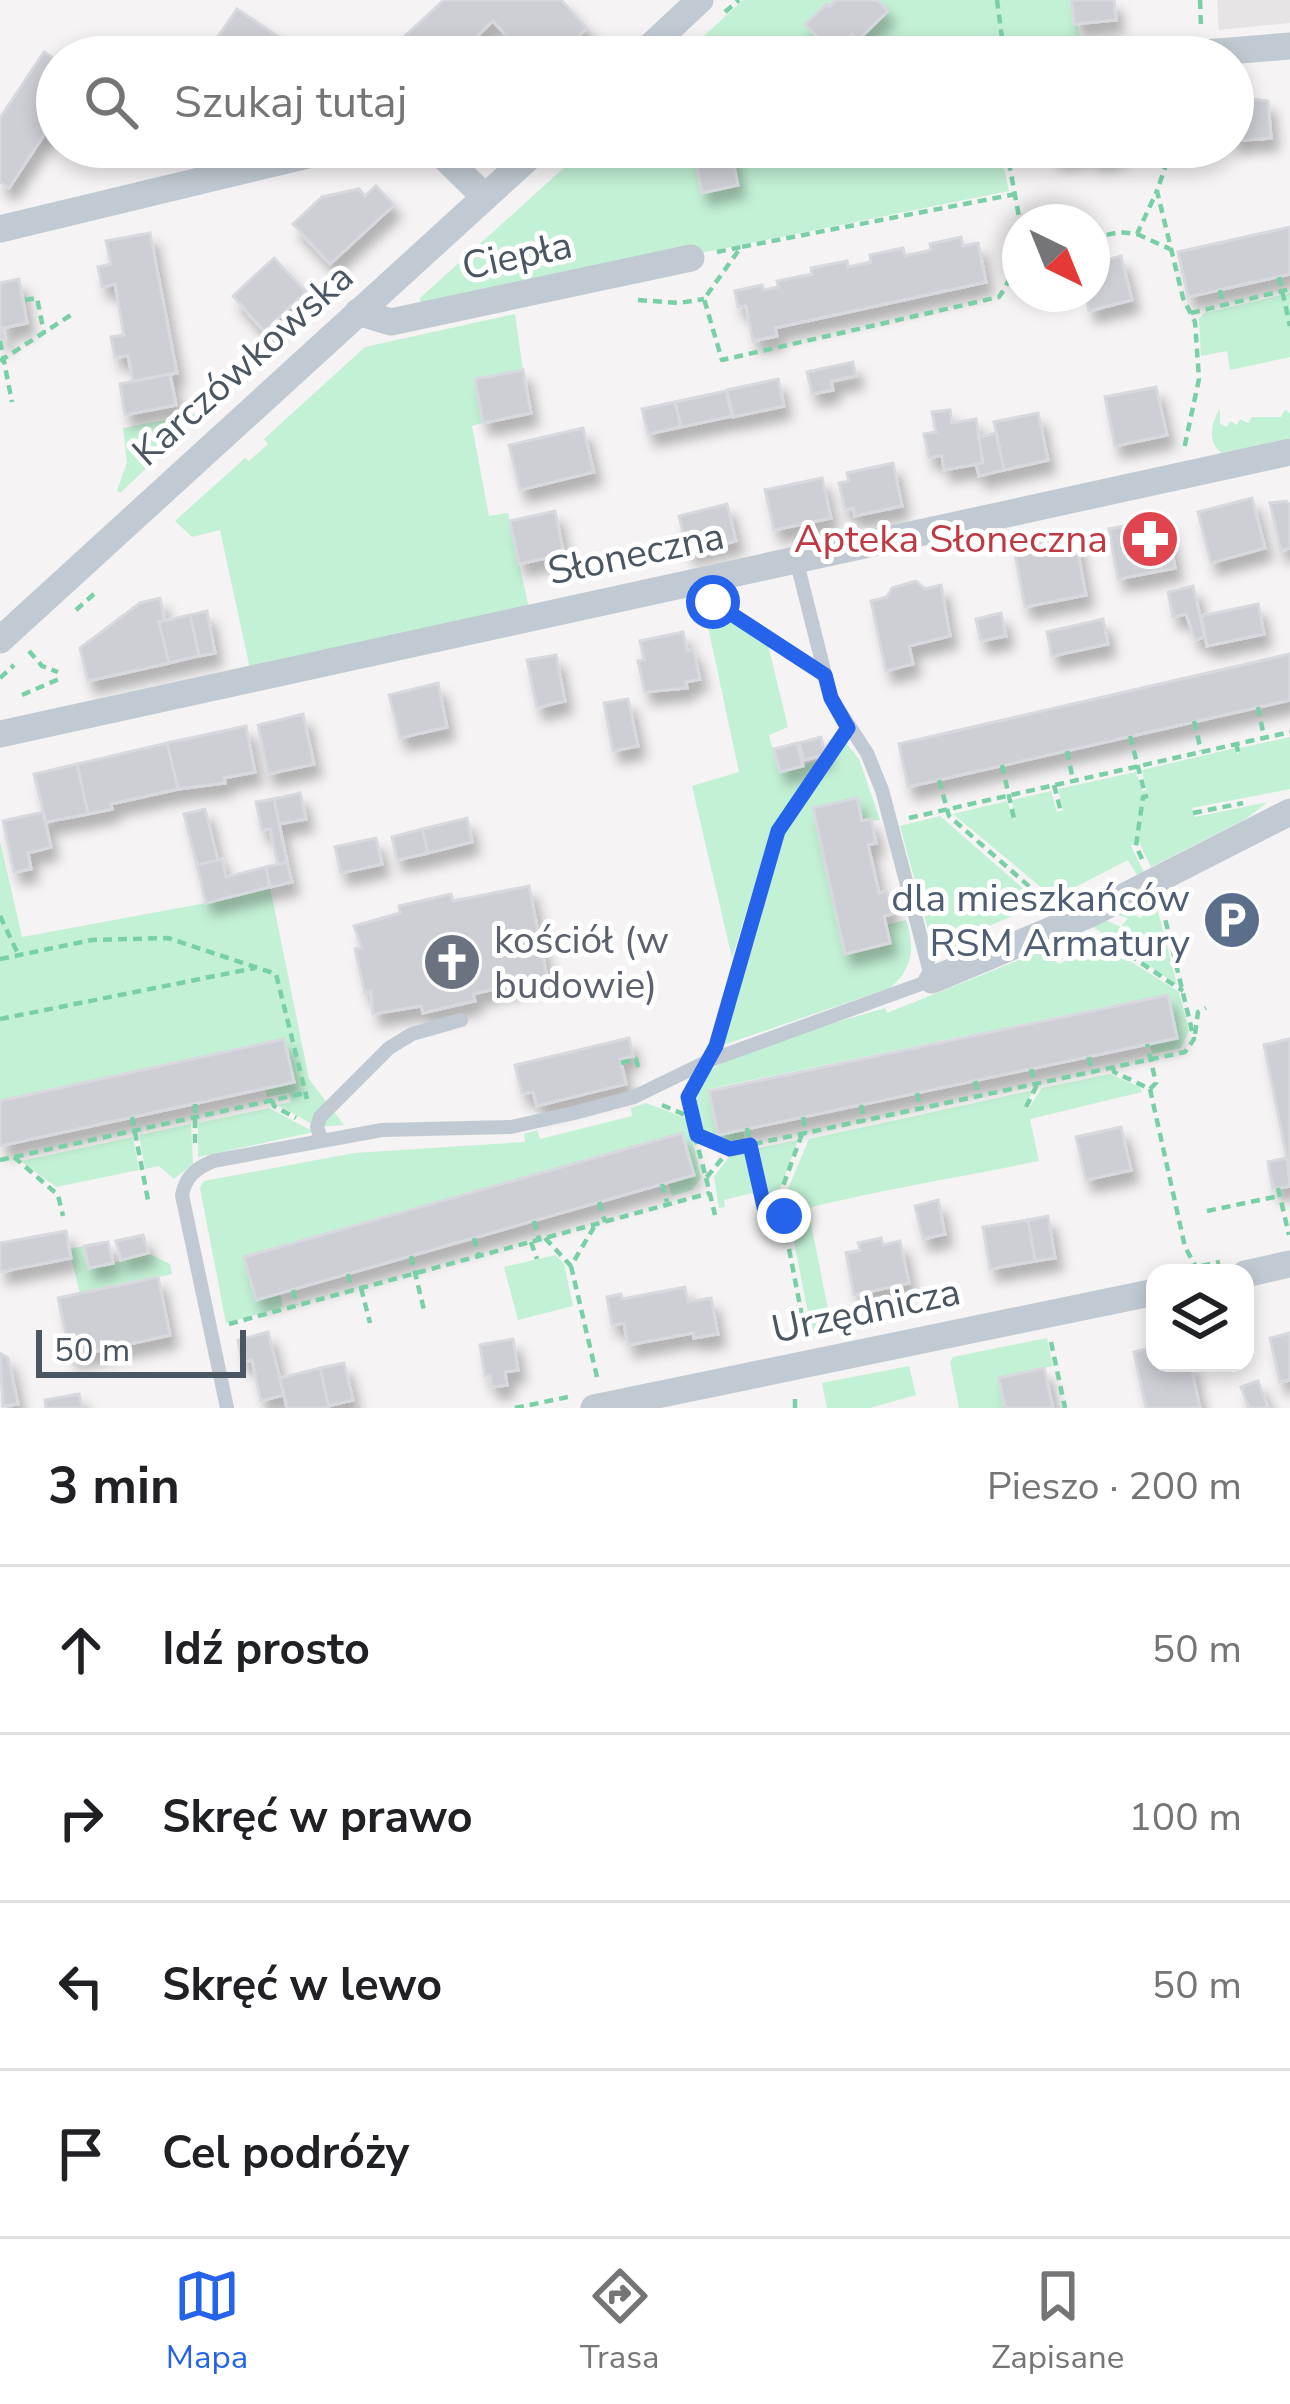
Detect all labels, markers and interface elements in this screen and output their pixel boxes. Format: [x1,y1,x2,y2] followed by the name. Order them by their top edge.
[36,36,1254,168] search box
[78,69,144,135] icon: search
[174,72,407,133] text: Szukaj tutaj
[1002,204,1110,312] north arrow
[457,219,577,293] street label: Ciepła
[121,252,365,478] street label: Karczówkowska
[1119,508,1181,570] pharmacy icon: Apteka Słoneczna
[543,509,729,599] street label: Słoneczna
[794,513,1108,566] place label: Apteka Słoneczna
[686,575,740,629] route start
[891,872,1190,970] place label: dla mieszkańców RSM Armatury
[1201,889,1263,951] parking icon: dla mieszkańców RSM Armatury
[494,914,669,1012] place label: kościół (w budowie)
[421,931,483,993] church icon: kościół (w budowie)
[757,1189,811,1243] route end
[1146,1264,1254,1372] map controls
[1146,1264,1254,1372] button: layers
[767,1265,965,1357] street label: Urzędnicza
[36,1324,246,1377] scale bar
[54,1328,130,1373] text: 50 m
[48,1451,180,1521] text: 3 min
[987,1460,1242,1513] text: Pieszo · 200 m
[48,1617,114,1683] icon: ahead
[162,1619,370,1680] text: Idź prosto
[1152,1623,1242,1676] text: 50 m
[48,1785,114,1851] icon: right
[162,1787,473,1848] text: Skręć w prawo
[1128,1791,1242,1844] text: 100 m
[48,1953,114,2019] icon: left
[162,1955,442,2016] text: Skręć w lewo
[1152,1959,1242,2012] text: 50 m
[48,2121,114,2187] icon: arrive
[162,2123,409,2184] text: Cel podróży
[166,2263,248,2380] tab: Mapa
[580,2263,660,2380] tab: Trasa
[991,2263,1124,2380] tab: Zapisane

